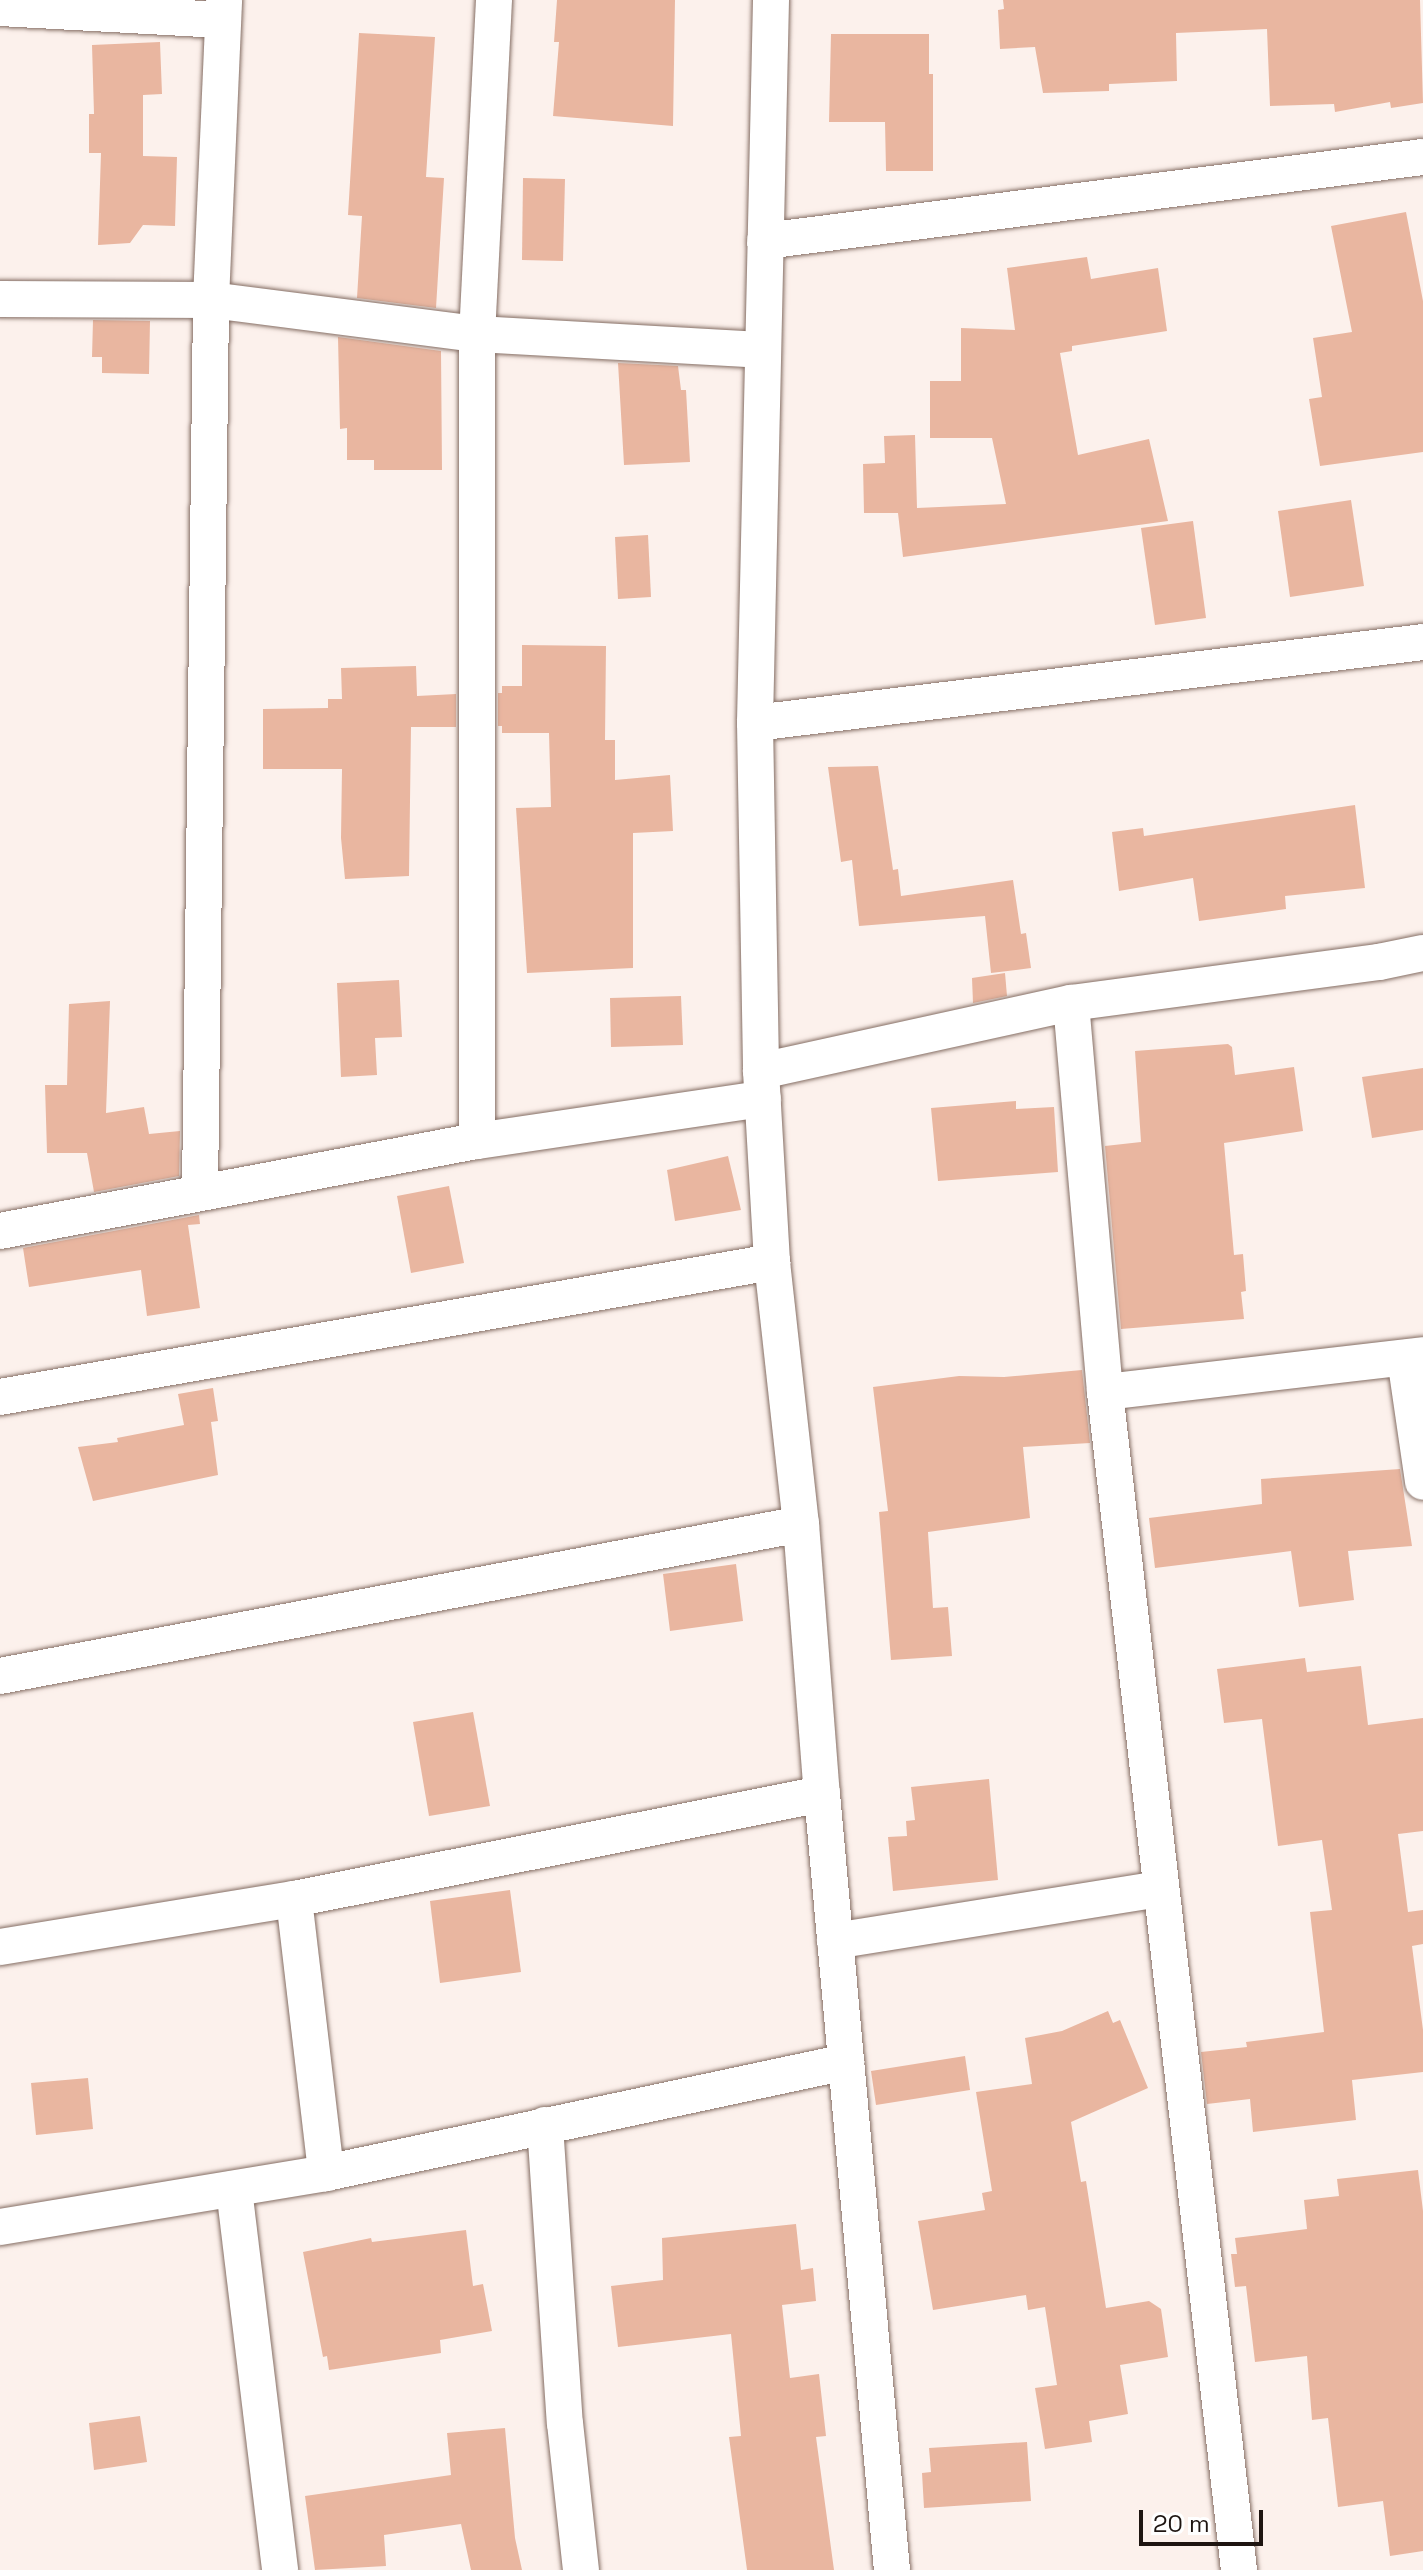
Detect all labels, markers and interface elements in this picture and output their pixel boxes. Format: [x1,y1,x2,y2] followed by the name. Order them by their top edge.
[1143,2494,1267,2544] scale bar
[1153,2508,1210,2539] text: 20 m

